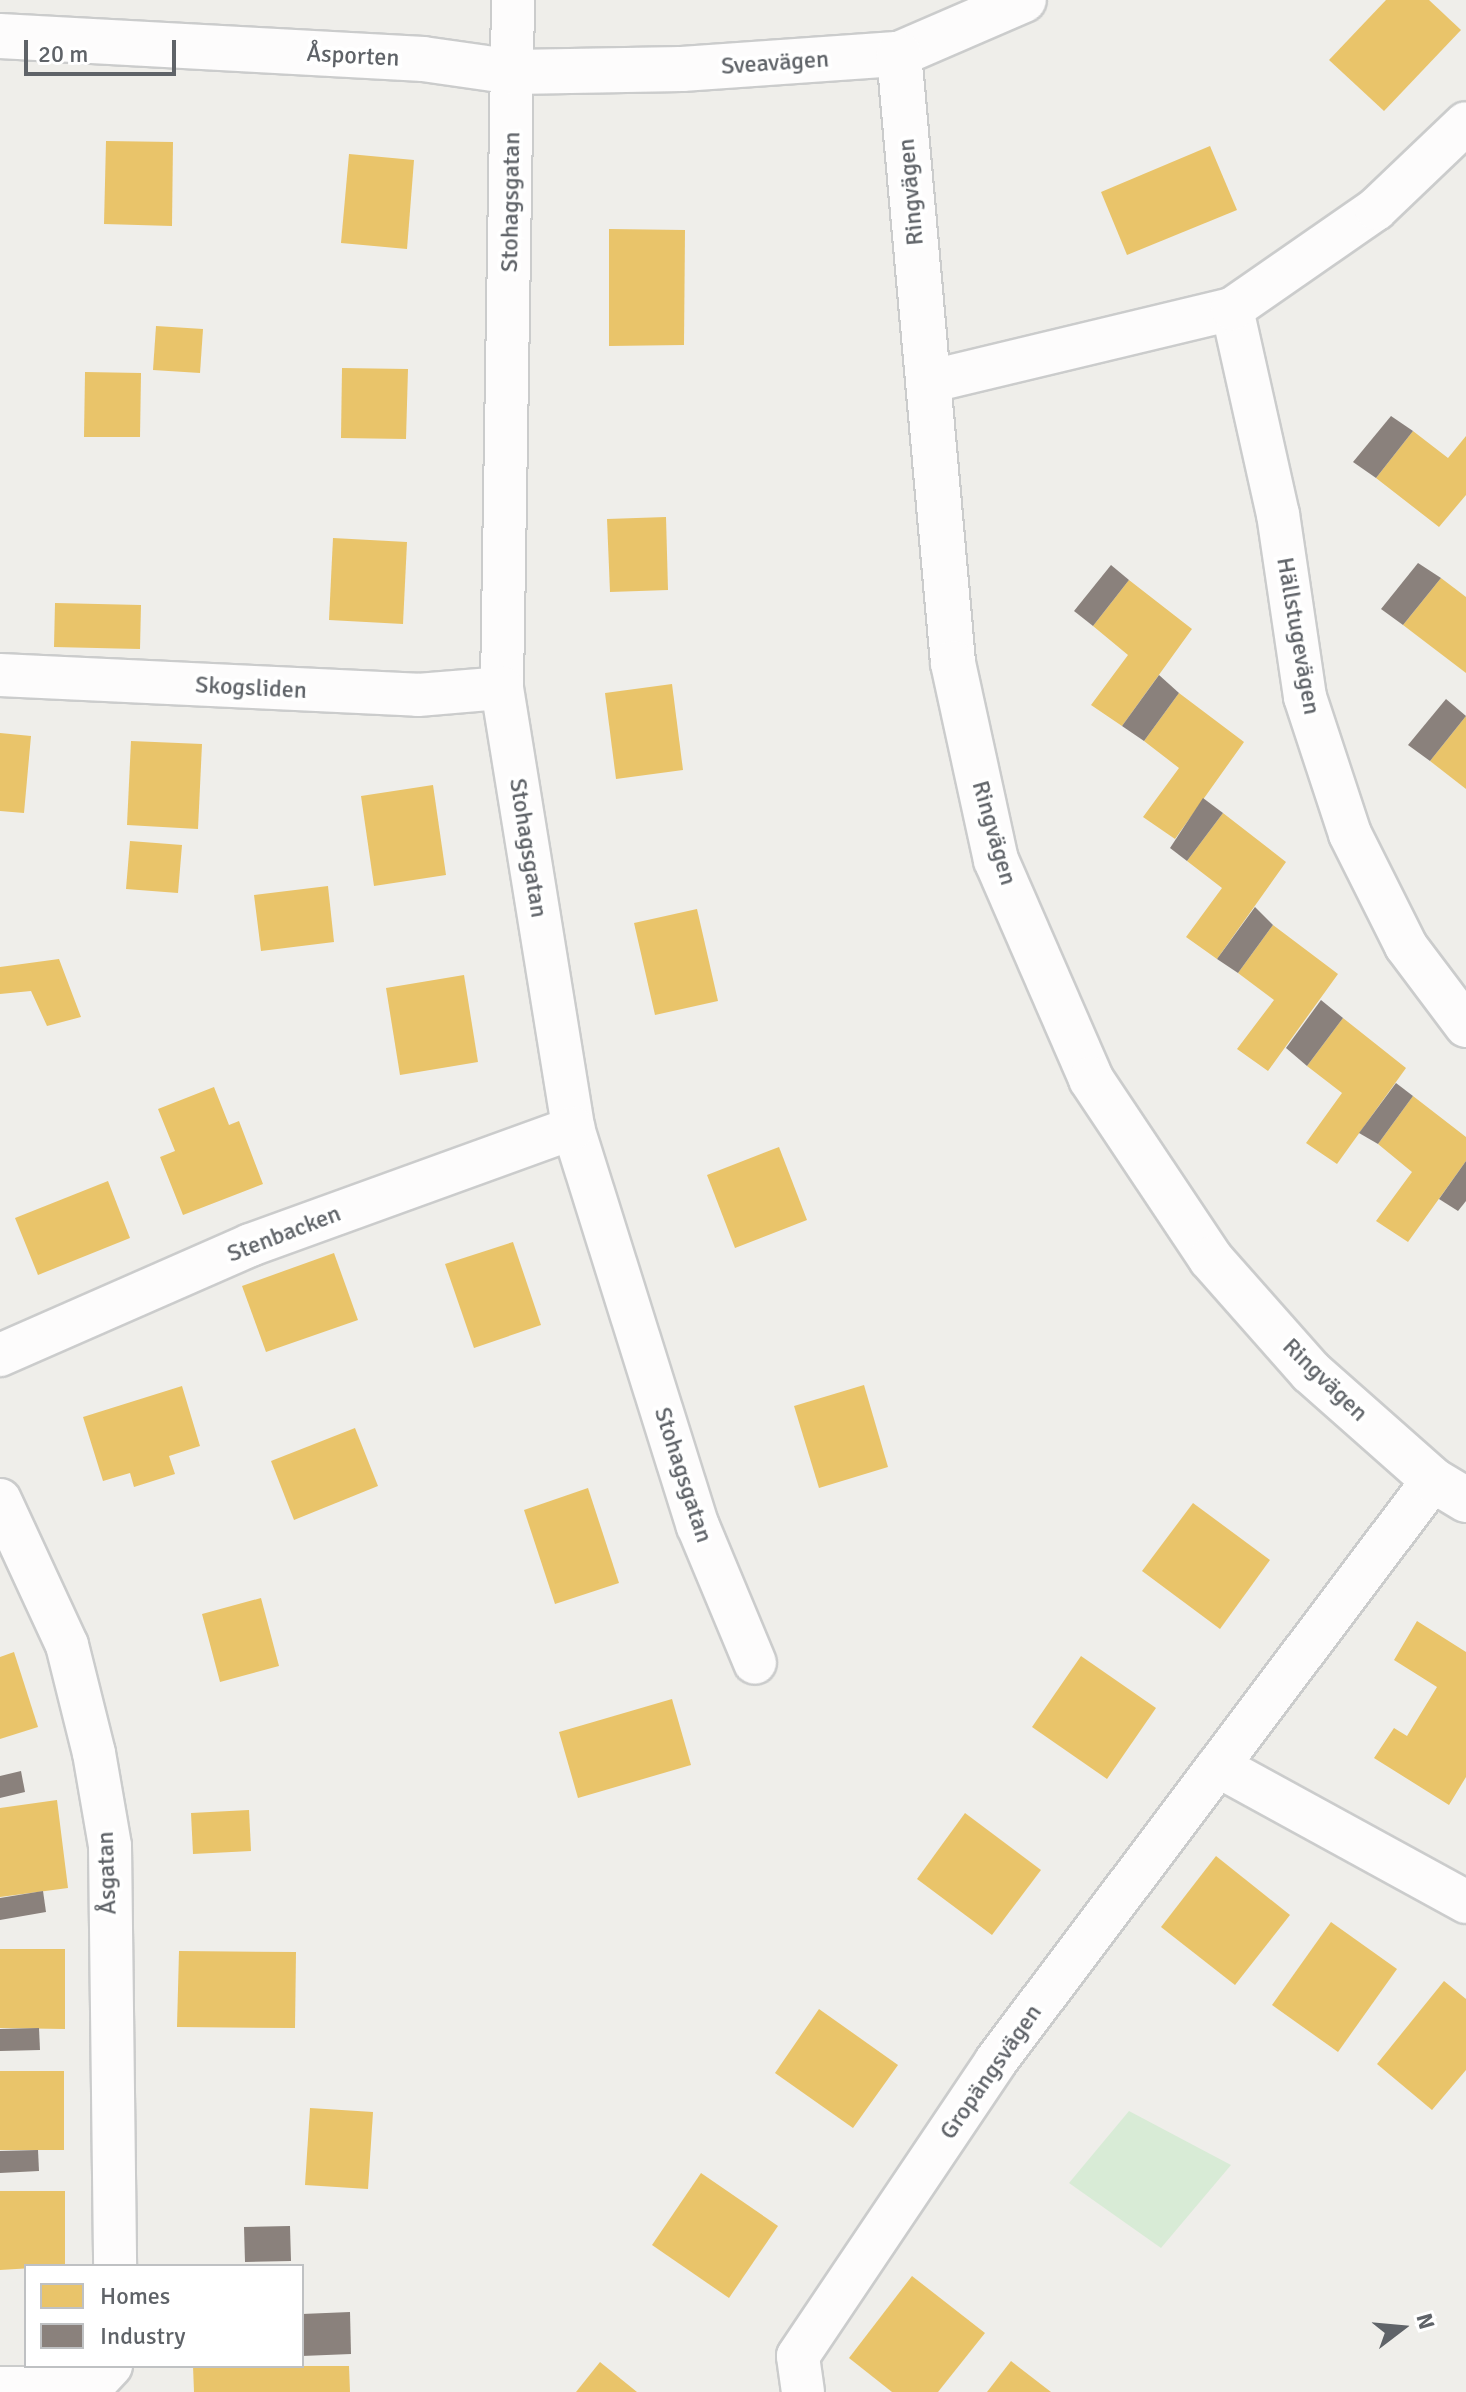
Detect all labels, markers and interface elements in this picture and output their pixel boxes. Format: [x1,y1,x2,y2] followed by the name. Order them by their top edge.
[28,24,180,74] scale bar
[38,39,88,69] text: 20 m
[306,39,400,73] street label: Åsporten
[720,45,830,81] street label: Sveavägen
[495,131,527,273] street label: Stohagsgatan
[892,137,930,247] street label: Ringvägen
[1270,555,1326,717] street label: Hällstugevägen
[194,671,308,705] street label: Skogsliden
[503,776,553,920] street label: Stohagsgatan
[965,777,1023,889] street label: Ringvägen
[223,1199,345,1269] street label: Stenbacken
[1276,1332,1374,1428] street label: Ringvägen
[648,1404,718,1546] street label: Stohagsgatan
[91,1831,123,1915] street label: Åsgatan
[934,1999,1048,2145] street label: Gropängsvägen
[24,2264,304,2368] legend
[100,2281,170,2311] text: Homes
[1362,2288,1442,2368] north arrow
[1410,2310,1441,2332] text: N
[100,2321,186,2351] text: Industry

